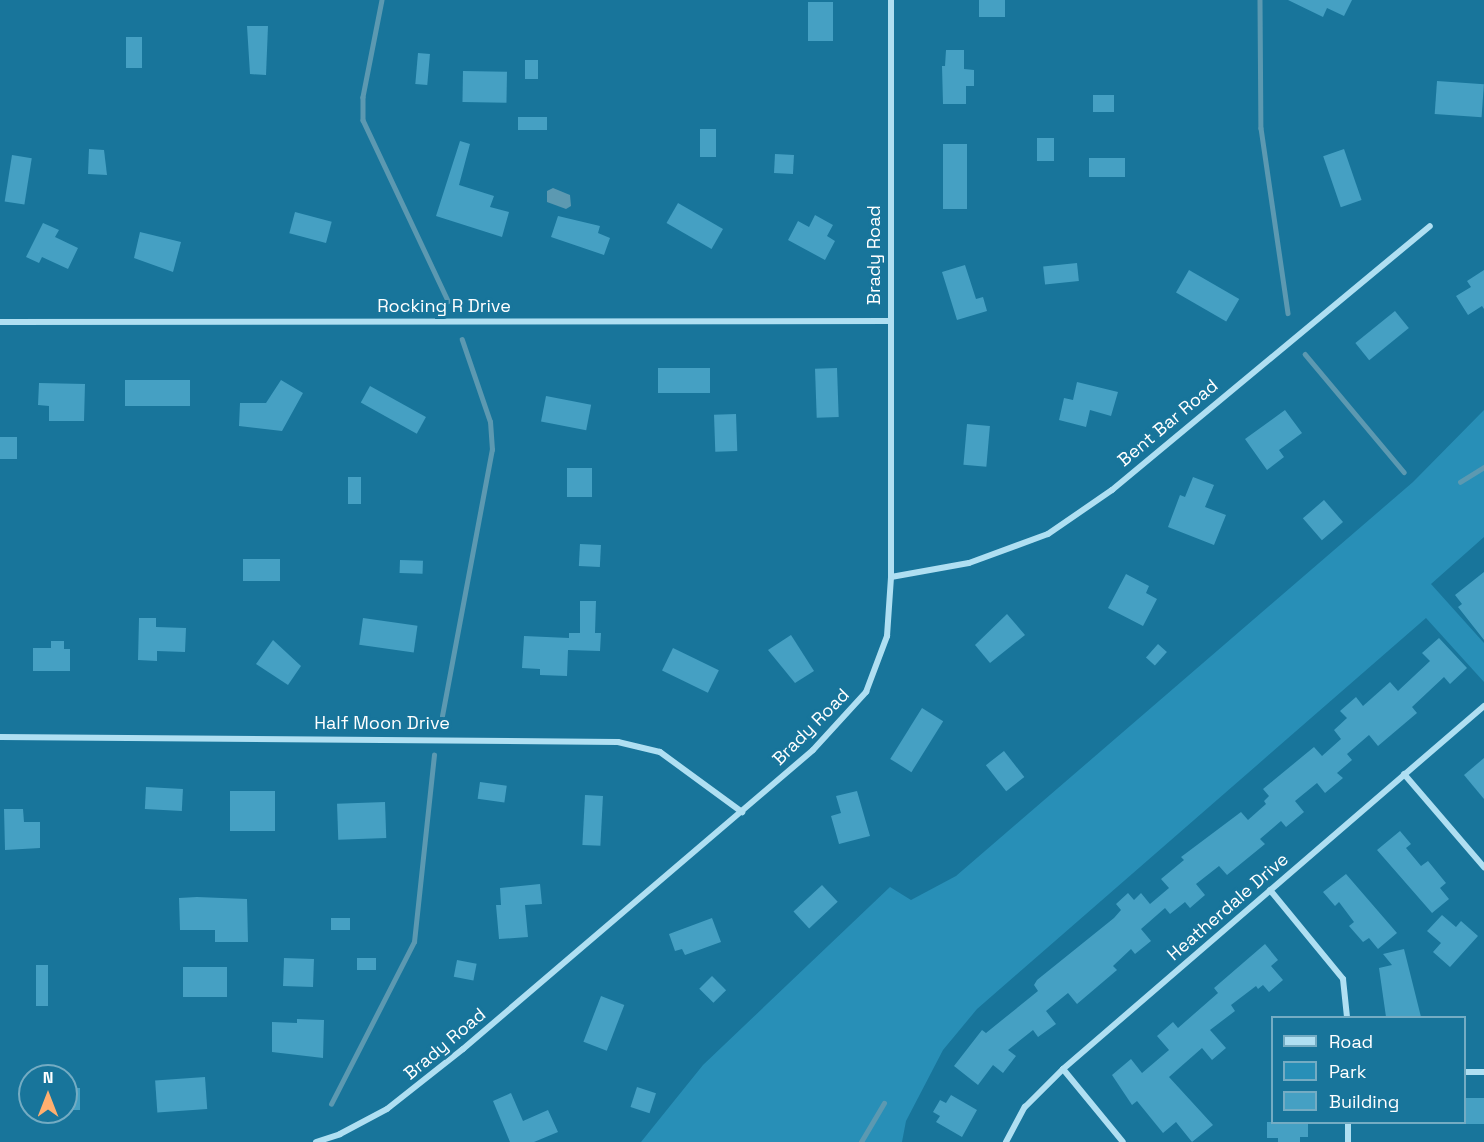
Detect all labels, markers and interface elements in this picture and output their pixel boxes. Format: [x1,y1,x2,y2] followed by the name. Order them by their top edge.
[863,205,885,305] street label: Brady Road
[377,295,511,317] street label: Rocking R Drive
[1114,375,1222,471] street label: Bent Bar Road
[768,684,854,770] street label: Brady Road
[314,712,450,734] street label: Half Moon Drive
[1163,849,1293,965] street label: Heatherdale Drive
[400,1004,490,1084] street label: Brady Road
[1271,1016,1466,1124] legend
[1329,1030,1373,1053] text: Road
[1329,1060,1366,1083] text: Park
[18,1064,78,1124] north arrow
[43,1067,53,1088] text: N
[1329,1090,1399,1113] text: Building

